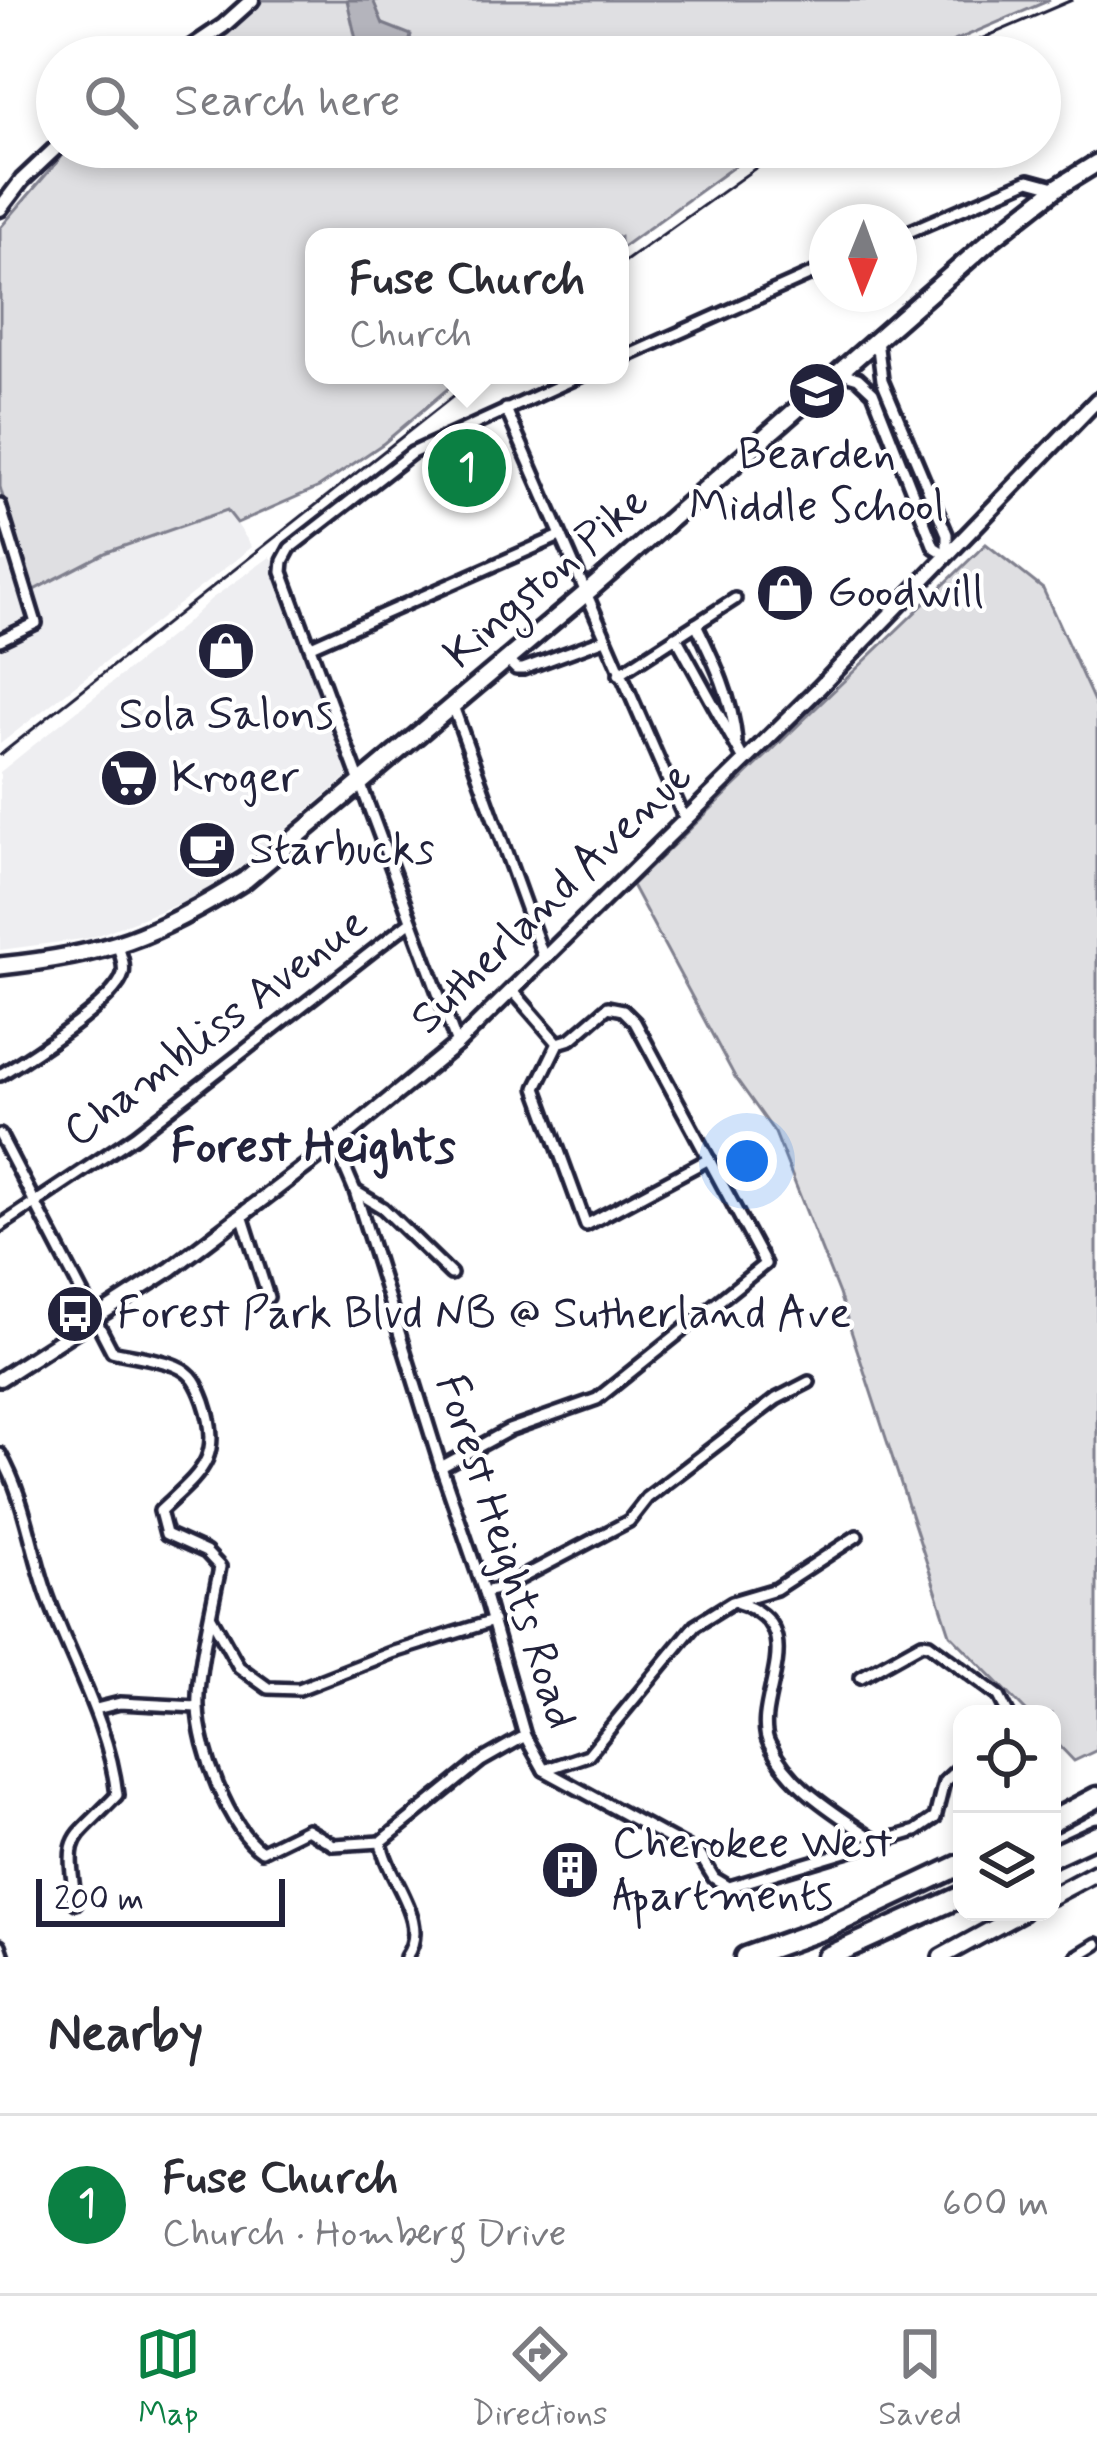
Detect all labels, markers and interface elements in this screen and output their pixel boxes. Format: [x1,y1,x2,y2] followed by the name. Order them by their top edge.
[36,36,1061,168] search box
[78,69,144,135] icon: search
[174,73,401,132] text: Search here
[809,204,917,312] north arrow
[305,228,629,384] popup
[349,251,585,310] text: Fuse Church
[349,310,472,361] text: Church
[786,360,848,422] school or university icon: Bearden Middle School
[428,423,506,513] pin: 1
[689,426,945,537] place label: Bearden Middle School
[432,473,665,686] street label: Kingston Pike
[754,562,816,624] shop icon: Goodwill
[827,564,984,623] place label: Goodwill
[195,620,257,682] shop icon: Sola Salons
[119,686,333,745] place label: Sola Salons
[98,747,160,809] supermarket icon: Kroger
[398,748,706,1048] street label: Sutherland Avenue
[171,749,299,808] place label: Kroger
[176,819,238,881] cafe icon: Starbucks
[249,821,435,880] place label: Starbucks
[52,894,380,1162] street label: Chambliss Avenue
[170,1116,456,1179] district label: Forest Heights
[717,1131,777,1191] your location
[44,1283,106,1345] bus stop icon: Forest Park Blvd NB @ Sutherland Ave
[117,1285,851,1344] place label: Forest Park Blvd NB @ Sutherland Ave
[420,1367,590,1737] street label: Forest Heights Road
[953,1705,1061,1921] map controls
[953,1705,1061,1813] button: locate
[953,1813,1061,1921] button: layers
[612,1815,893,1929] place label: Cherokee West Apartments
[539,1839,601,1901] building icon: Cherokee West Apartments
[36,1873,285,1926] scale bar
[54,1878,144,1922] text: 200 m
[48,2002,203,2068] text: Nearby
[162,2150,398,2209] text: Fuse Church
[78,2179,96,2230] text: 1
[942,2179,1049,2230] text: 600 m
[162,2209,567,2260] text: Church · Homberg Drive
[135,2321,201,2437] tab: Map
[472,2321,608,2437] tab: Directions
[878,2321,962,2437] tab: Saved

